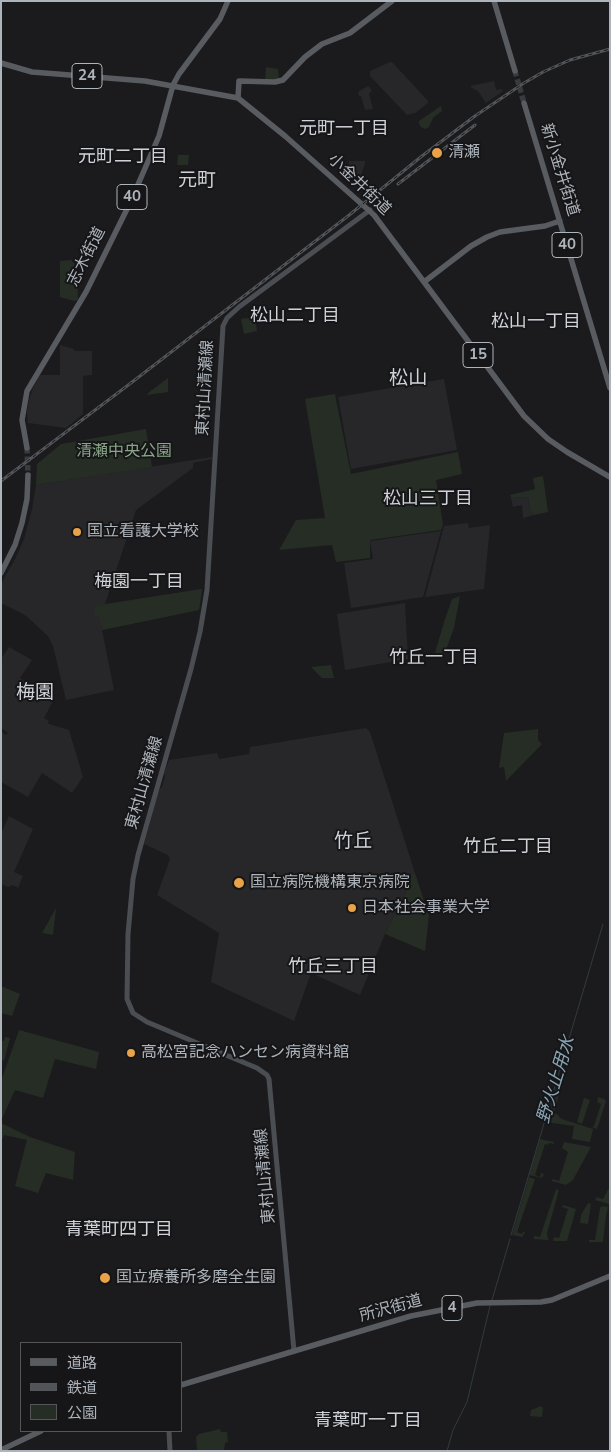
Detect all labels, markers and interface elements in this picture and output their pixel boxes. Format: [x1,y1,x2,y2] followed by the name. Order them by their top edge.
[72,64,102,88] road number: 24
[299,119,389,141] district label: 元町一丁目
[536,121,582,219] street label: 新小金井街道
[448,143,480,163] place label: 清瀬
[430,146,444,160] marker: 清瀬
[78,147,168,169] district label: 元町二丁目
[324,150,394,220] street label: 小金井街道
[178,170,216,192] district label: 元町
[117,184,147,210] road number: 40
[64,224,110,290] street label: 志木街道
[552,232,582,258] road number: 40
[250,306,340,328] district label: 松山二丁目
[491,312,581,334] district label: 松山一丁目
[194,340,218,436] street label: 東村山清瀬線
[463,342,493,368] road number: 15
[389,368,427,390] district label: 松山
[76,442,172,462] park label: 清瀬中央公園
[383,489,473,511] district label: 松山三丁目
[87,522,199,542] place label: 国立看護大学校
[71,526,83,538] marker: 国立看護大学校
[94,572,184,594] district label: 梅園一丁目
[389,648,479,670] district label: 竹丘一丁目
[16,682,54,704] district label: 梅園
[123,734,167,832] street label: 東村山清瀬線
[334,831,372,853] district label: 竹丘
[463,837,553,859] district label: 竹丘二丁目
[250,873,410,893] place label: 国立病院機構東京病院
[232,876,246,890] marker: 国立病院機構東京病院
[362,898,490,918] place label: 日本社会事業大学
[346,902,358,914] marker: 日本社会事業大学
[288,957,378,979] district label: 竹丘三丁目
[534,1034,580,1126] water label: 野火止用水
[141,1043,349,1063] place label: 高松宮記念ハンセン病資料館
[125,1047,137,1059] marker: 高松宮記念ハンセン病資料館
[252,1127,280,1225] street label: 東村山清瀬線
[65,1220,173,1242] district label: 青葉町四丁目
[116,1268,276,1288] place label: 国立療養所多磨全生園
[98,1271,112,1285] marker: 国立療養所多磨全生園
[358,1291,424,1327] street label: 所沢街道
[442,1296,462,1320] road number: 4
[20,1342,182,1432] legend
[67,1353,97,1373] text: 道路
[67,1378,97,1398] text: 鉄道
[67,1403,97,1423] text: 公園
[314,1411,422,1433] district label: 青葉町一丁目

